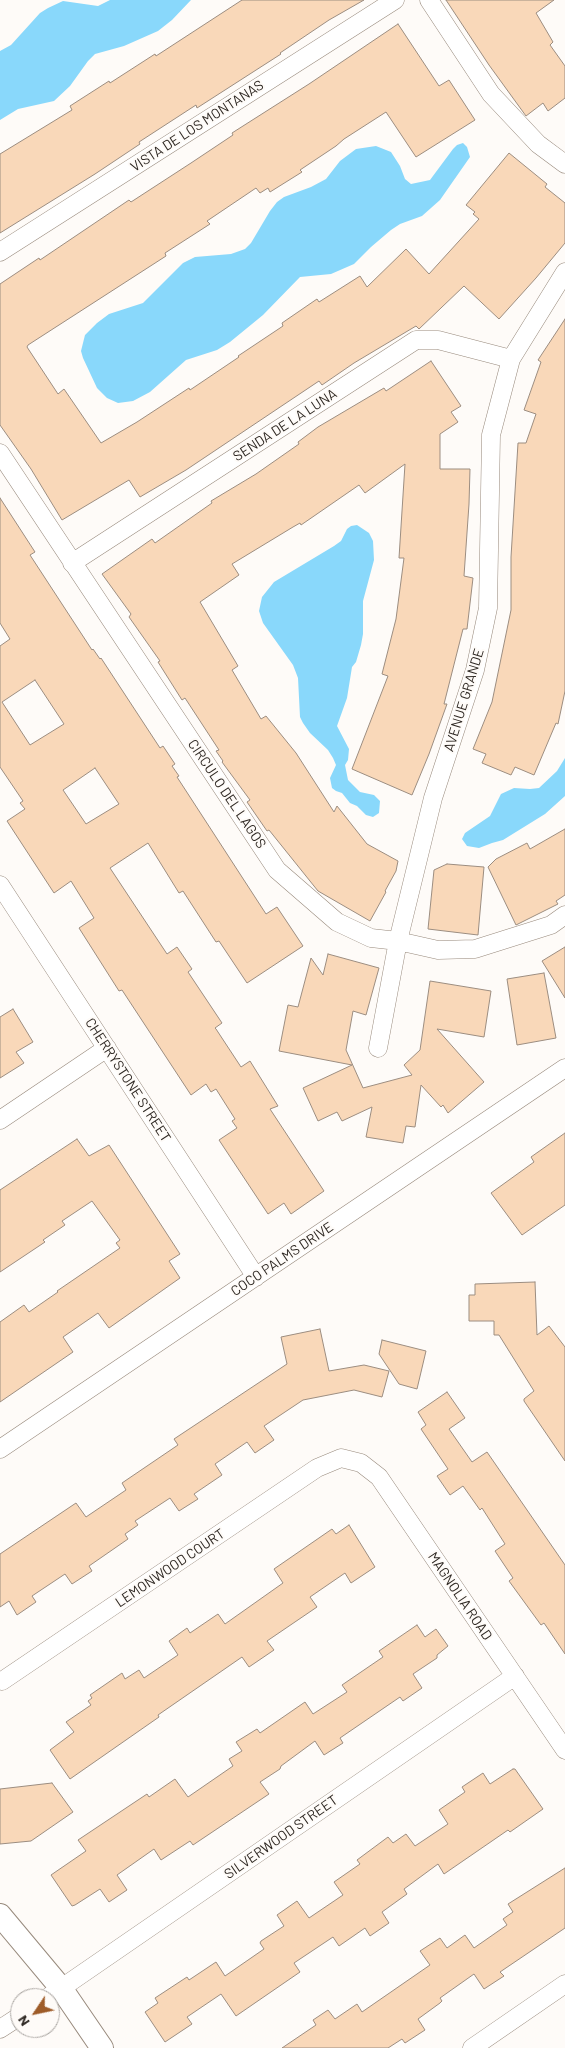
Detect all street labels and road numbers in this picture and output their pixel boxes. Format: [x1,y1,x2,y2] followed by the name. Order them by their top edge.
[127,77,267,175] street label: VISTA DE LOS MONTANAS
[230,385,340,465] street label: SENDA DE LA LUNA
[440,647,488,753] street label: AVENUE GRANDE
[184,736,270,852] street label: CIRCULO DEL LAGOS
[82,1015,174,1145] street label: CHERRYSTONE STREET
[228,1218,336,1300] street label: COCO PALMS DRIVE
[112,1525,228,1611] street label: LEMONWOOD COURT
[424,1549,496,1643] street label: MAGNOLIA ROAD
[221,1792,341,1882] street label: SILVERWOOD STREET

